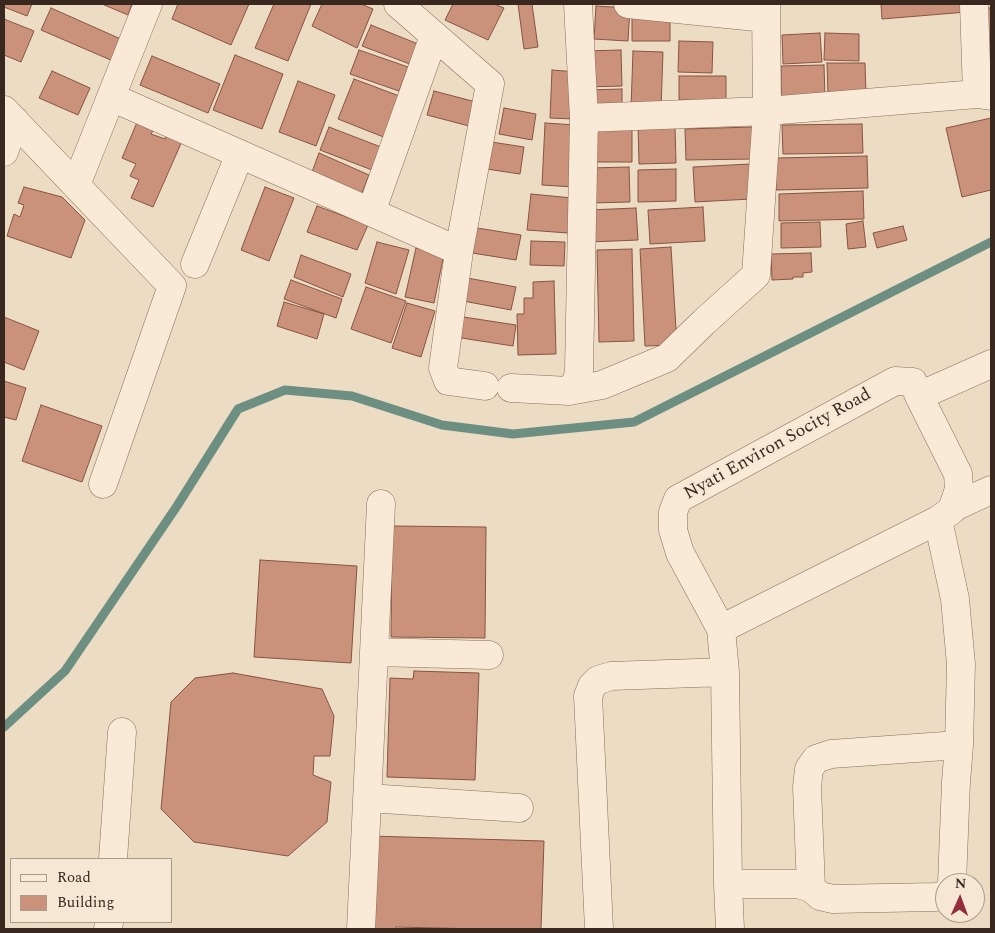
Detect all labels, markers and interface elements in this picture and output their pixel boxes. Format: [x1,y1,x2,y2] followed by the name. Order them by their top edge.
[681,385,875,505] street label: Nyati Environ Socity Road
[10,858,172,923] legend
[57,866,91,889] text: Road
[935,873,985,923] north arrow
[954,873,967,894] text: N
[57,891,114,914] text: Building

